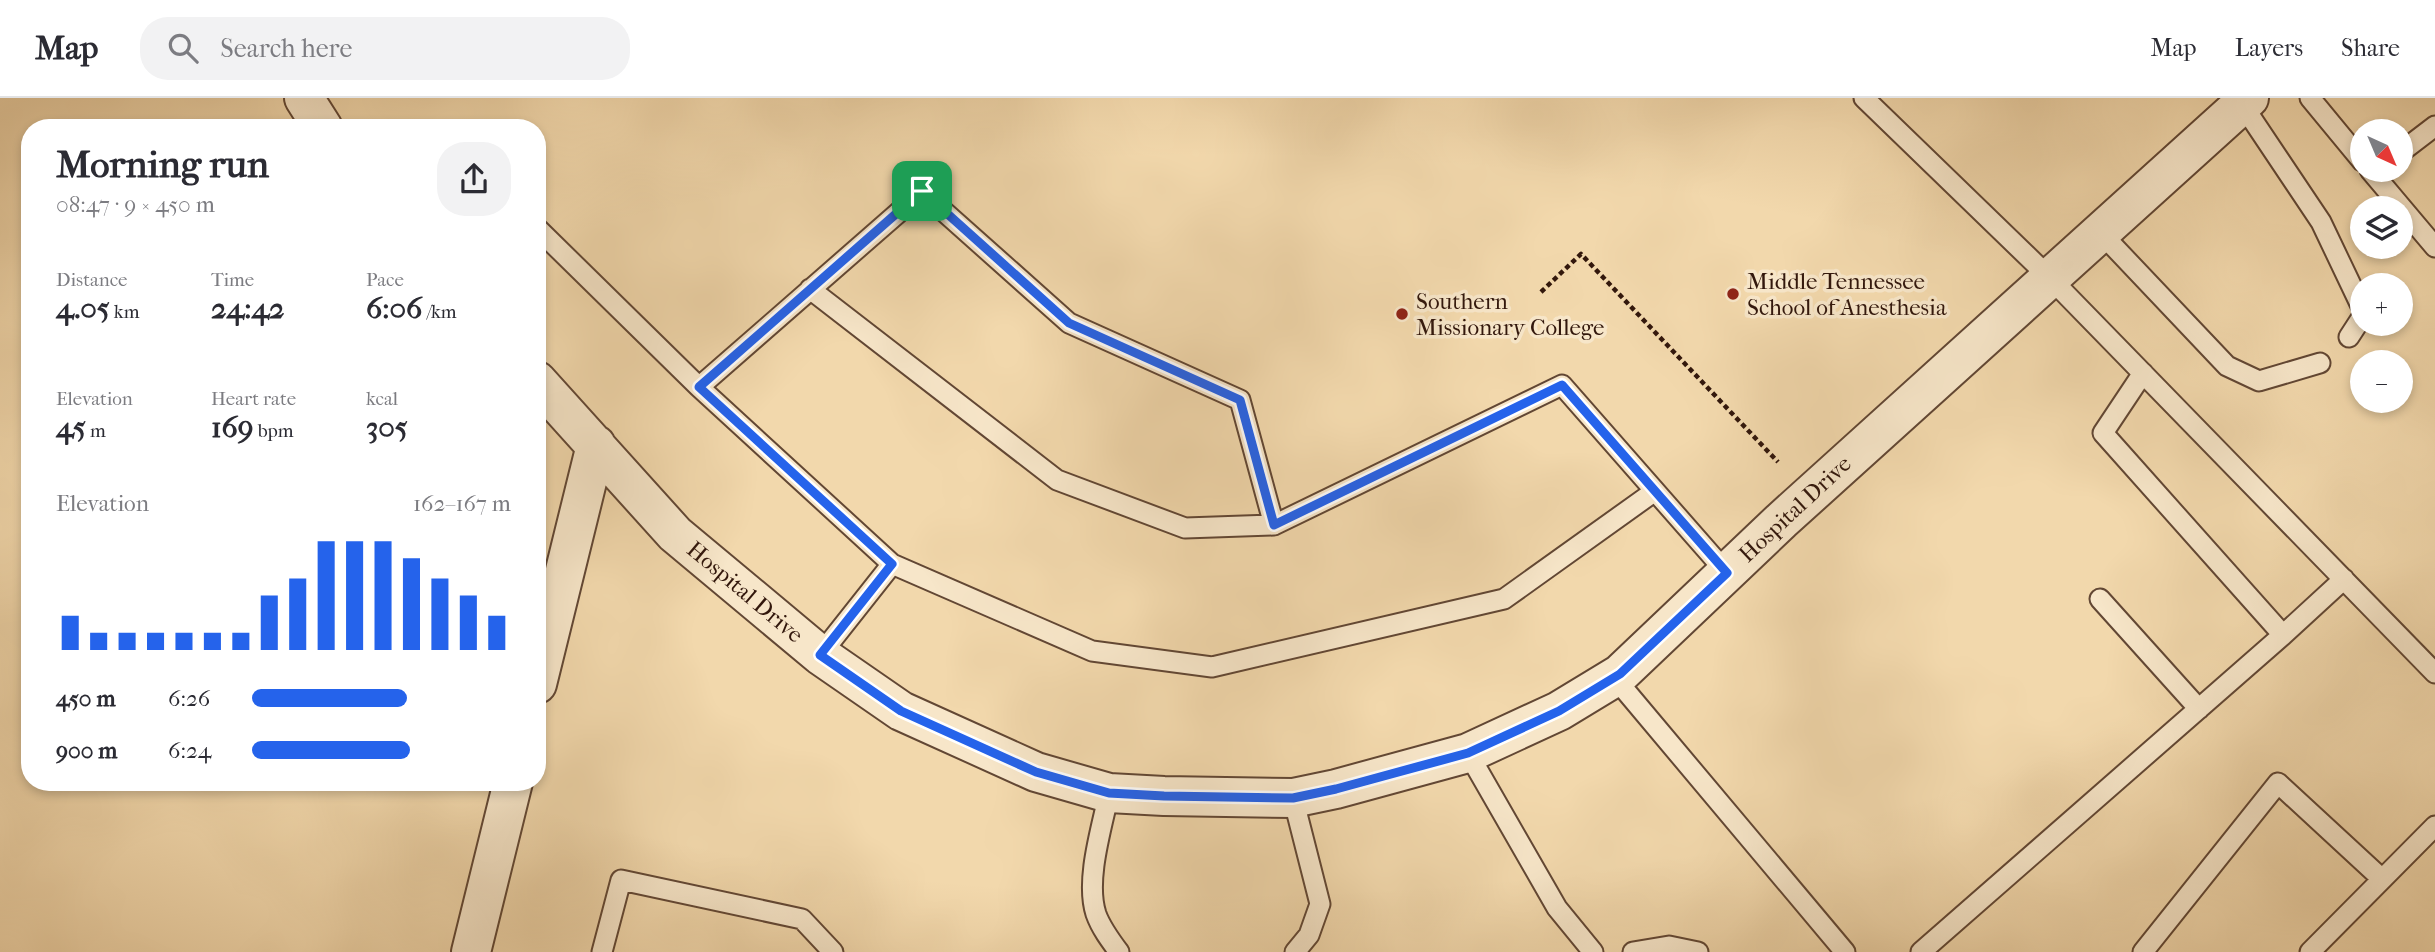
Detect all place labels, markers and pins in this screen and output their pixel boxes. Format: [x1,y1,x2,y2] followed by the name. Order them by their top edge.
[892,161,952,221] pin
[1747,268,1947,321] place label: Middle Tennessee School of Anesthesia
[1725,286,1741,302] marker: Middle Tennessee School of Anesthesia
[1416,288,1604,341] place label: Southern Missionary College
[1394,306,1410,322] marker: Southern Missionary College

